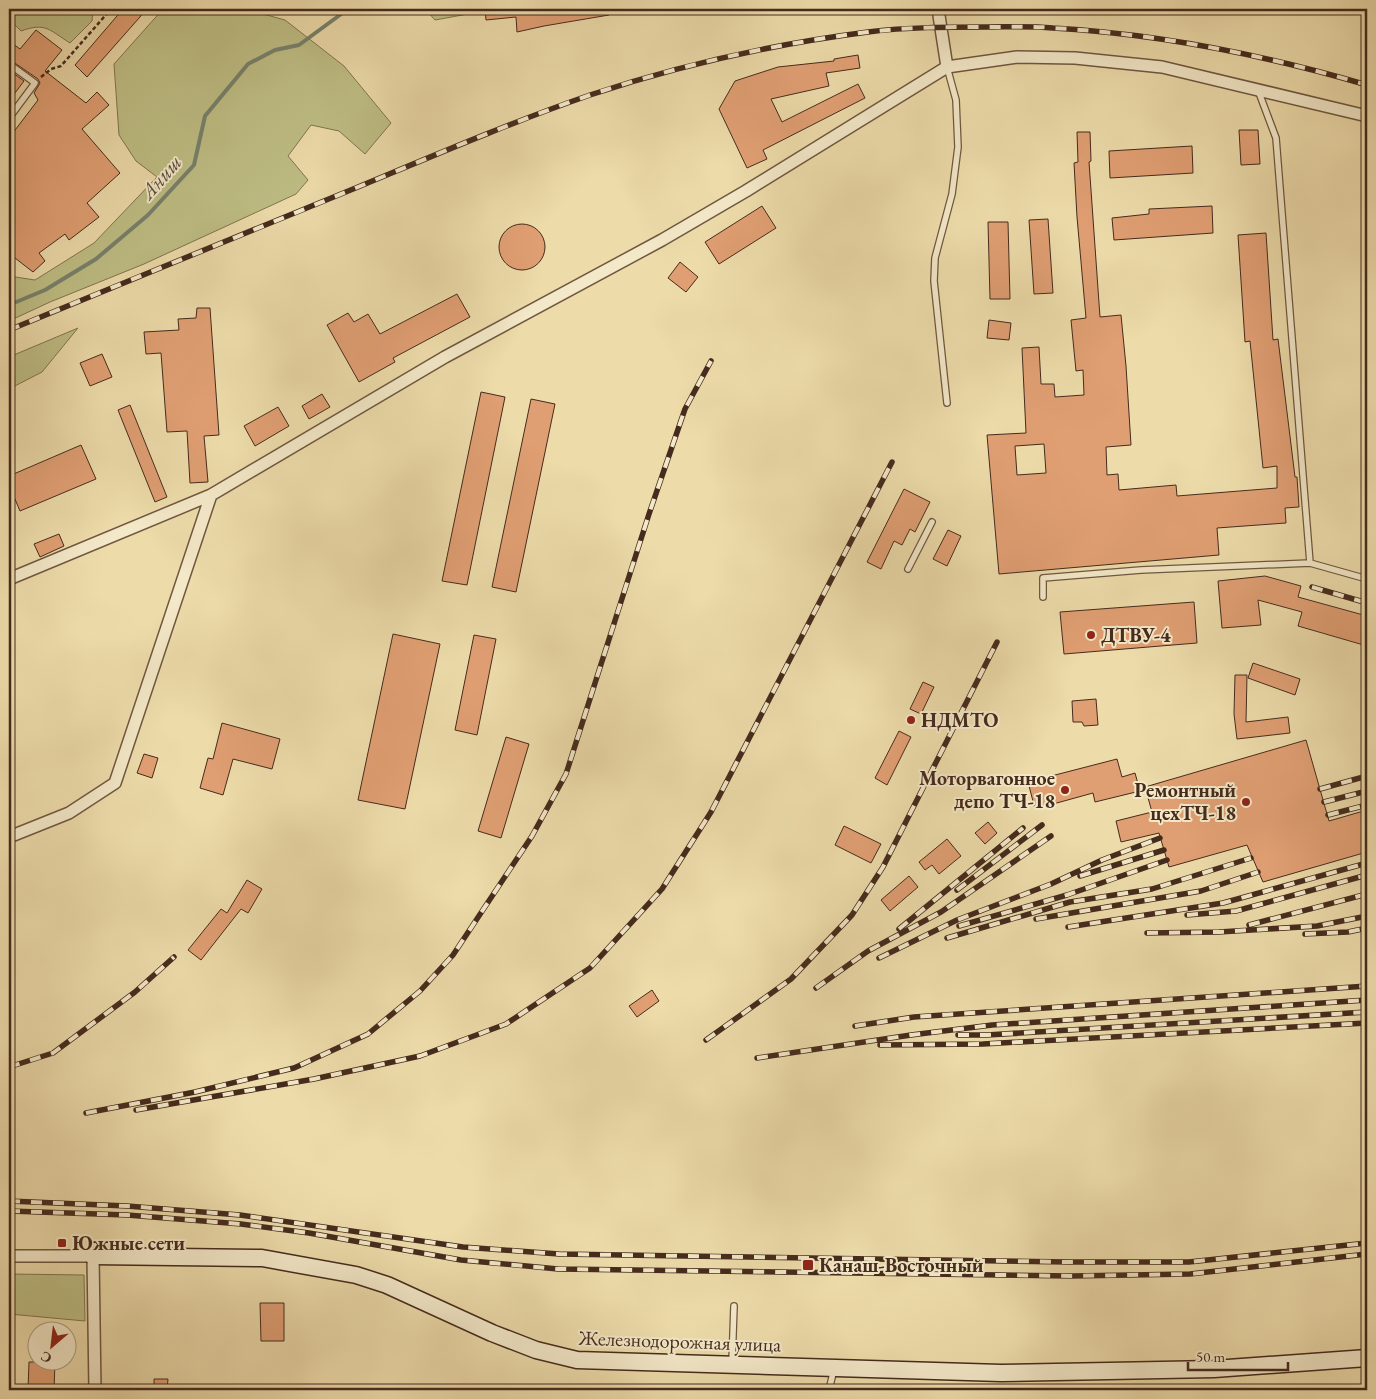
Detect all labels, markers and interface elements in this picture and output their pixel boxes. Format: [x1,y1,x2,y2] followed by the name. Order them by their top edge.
[133,149,187,206] water label: Аниш
[1101,622,1171,648] place label: ДТВУ-4
[1085,629,1097,641] marker: ДТВУ-4
[921,707,998,733] place label: НДМТО
[905,714,917,726] marker: НДМТО
[919,765,1055,814] place label: Моторвагонное депо ТЧ-18
[1134,777,1236,826] place label: Ремонтный цехТЧ-18
[1059,784,1071,796] marker: Моторвагонное депо ТЧ-18
[1240,796,1252,808] marker: Ремонтный цехТЧ-18
[72,1230,185,1256] place label: Южные сети
[56,1237,68,1249] marker: Южные сети
[819,1252,984,1278] place label: Канаш-Восточный
[801,1258,815,1272] marker: Канаш-Восточный
[28,1322,78,1372] north arrow
[577,1324,782,1358] street label: Железнодорожная улица
[1188,1339,1288,1371] scale bar
[37,1347,55,1368] text: С
[1196,1347,1225,1366] text: 50 m

